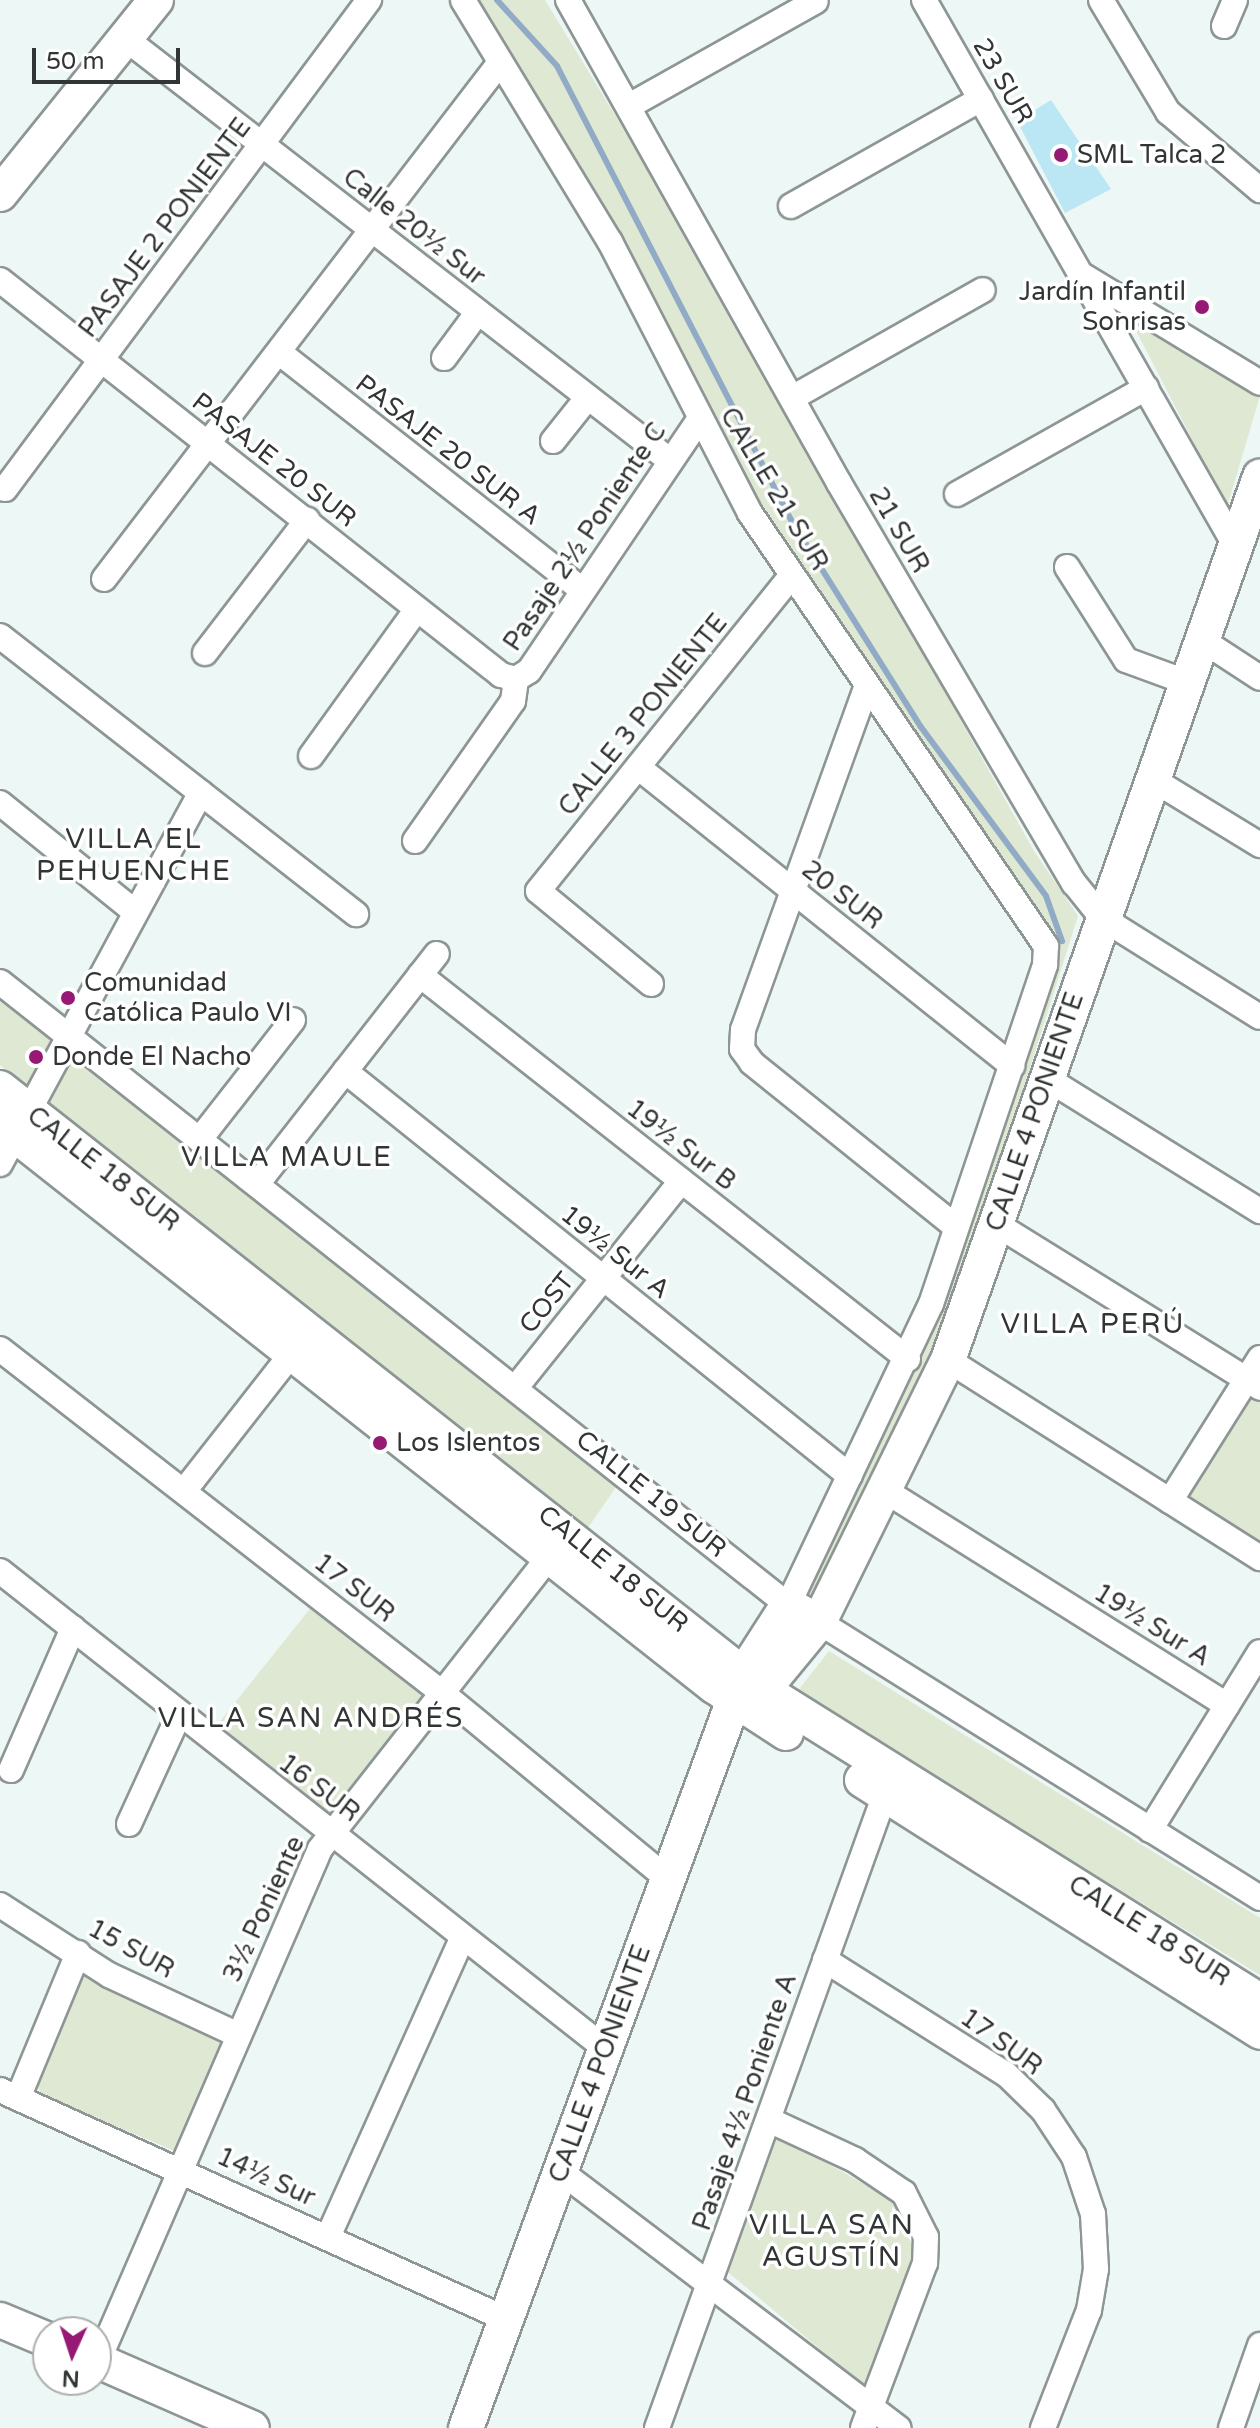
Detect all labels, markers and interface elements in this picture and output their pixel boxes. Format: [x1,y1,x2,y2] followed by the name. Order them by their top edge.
[36,32,184,82] scale bar
[966,33,1040,129] street label: 23 SUR
[46,47,104,76] text: 50 m
[72,112,258,344] street label: PASAJE 2 PONIENTE
[1077,139,1226,171] place label: SML Talca 2
[1052,146,1070,164] marker: SML Talca 2
[337,162,491,292] street label: Calle 20½ Sur
[1019,276,1186,338] place label: Jardín Infantil Sonrisas
[1193,298,1211,316] marker: Jardín Infantil Sonrisas
[349,368,547,532] street label: PASAJE 20 SUR A
[185,386,363,534] street label: PASAJE 20 SUR
[713,402,835,576] street label: CALLE 21 SUR
[497,417,673,657] street label: Pasaje 2½ Poniente C
[862,482,936,578] street label: 21 SUR
[552,608,734,822] street label: CALLE 3 PONIENTE
[36,822,232,888] district label: VILLA EL PEHUENCHE
[795,854,889,936] street label: 20 SUR
[84,967,292,1028] place label: Comunidad Católica Paulo VI
[979,988,1091,1236] street label: CALLE 4 PONIENTE
[59,989,77,1007] marker: Comunidad Católica Paulo VI
[52,1041,251,1073] place label: Donde El Nacho
[27,1048,45,1066] marker: Donde El Nacho
[620,1093,742,1197] street label: 19½ Sur B
[21,1100,185,1238] street label: CALLE 18 SUR
[181,1140,393,1174] district label: VILLA MAULE
[554,1199,676,1305] street label: 19½ Sur A
[513,1266,581,1340] street label: COST
[1000,1307,1186,1341] district label: VILLA PERÚ
[570,1424,732,1564] street label: CALLE 19 SUR
[396,1427,540,1459] place label: Los Islentos
[371,1434,389,1452] marker: Los Islentos
[532,1499,694,1639] street label: CALLE 18 SUR
[307,1547,401,1629] street label: 17 SUR
[1088,1577,1216,1673] street label: 19½ Sur A
[158,1701,464,1735] district label: VILLA SAN ANDRÉS
[272,1747,366,1829] street label: 16 SUR
[217,1831,311,1987] street label: 3½ Poniente
[1063,1869,1235,1993] street label: CALLE 18 SUR
[82,1913,180,1985] street label: 15 SUR
[542,1941,658,2187] street label: CALLE 4 PONIENTE
[686,1969,804,2235] street label: Pasaje 4½ Poniente A
[954,2002,1048,2082] street label: 17 SUR
[212,2141,320,2213] street label: 14½ Sur
[749,2208,915,2274] district label: VILLA SAN AGUSTÍN
[32,2316,112,2396] north arrow
[61,2365,80,2391] text: N

